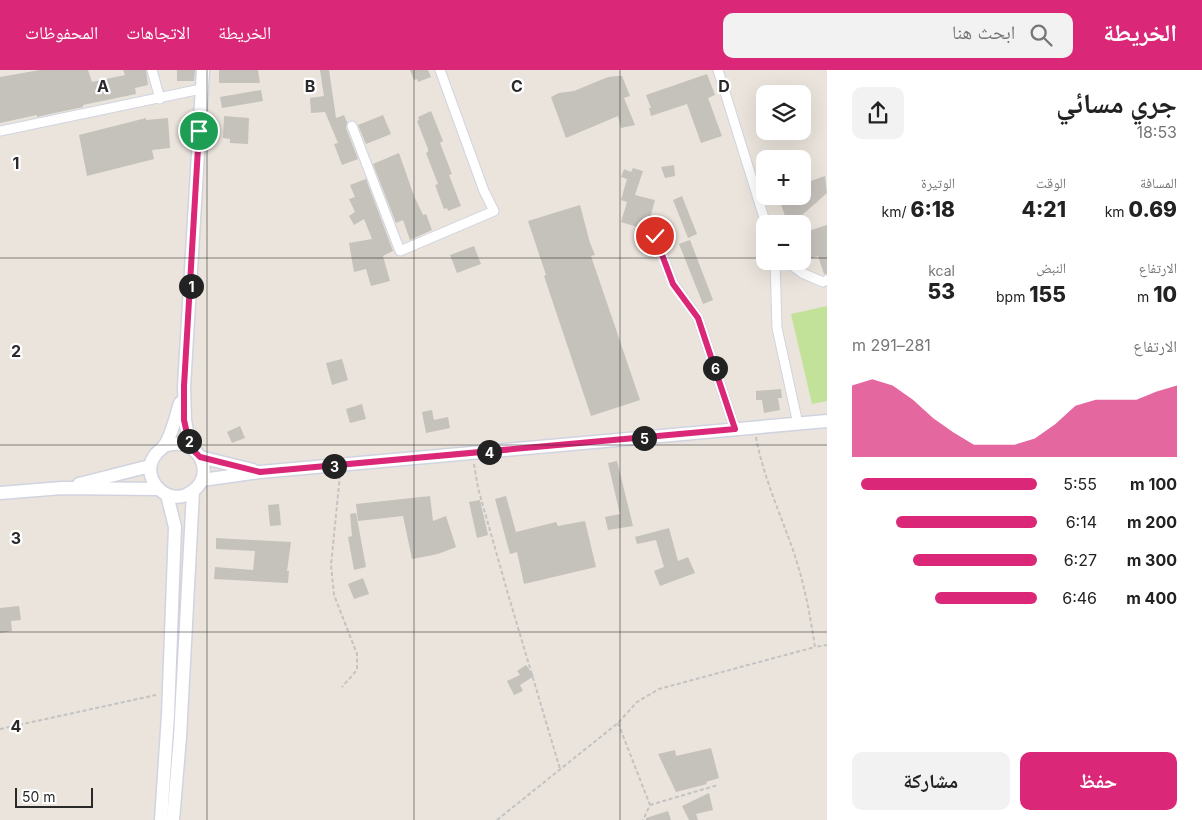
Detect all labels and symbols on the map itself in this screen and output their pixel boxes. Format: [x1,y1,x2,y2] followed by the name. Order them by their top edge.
[97,76,109,96] text: A
[305,76,315,96] text: B
[511,76,523,96] text: C
[718,76,730,96] text: D
[178,110,220,152] pin
[13,153,19,173] text: 1
[634,215,676,257] pin
[178,274,204,298] pin: 1
[11,341,21,361] text: 2
[702,356,728,380] pin: 6
[632,426,656,450] pin: 5
[176,428,202,454] pin: 2
[476,440,502,464] pin: 4
[322,454,346,478] pin: 3
[11,528,21,548] text: 3
[11,716,22,736] text: 4
[15,785,92,808] scale bar

